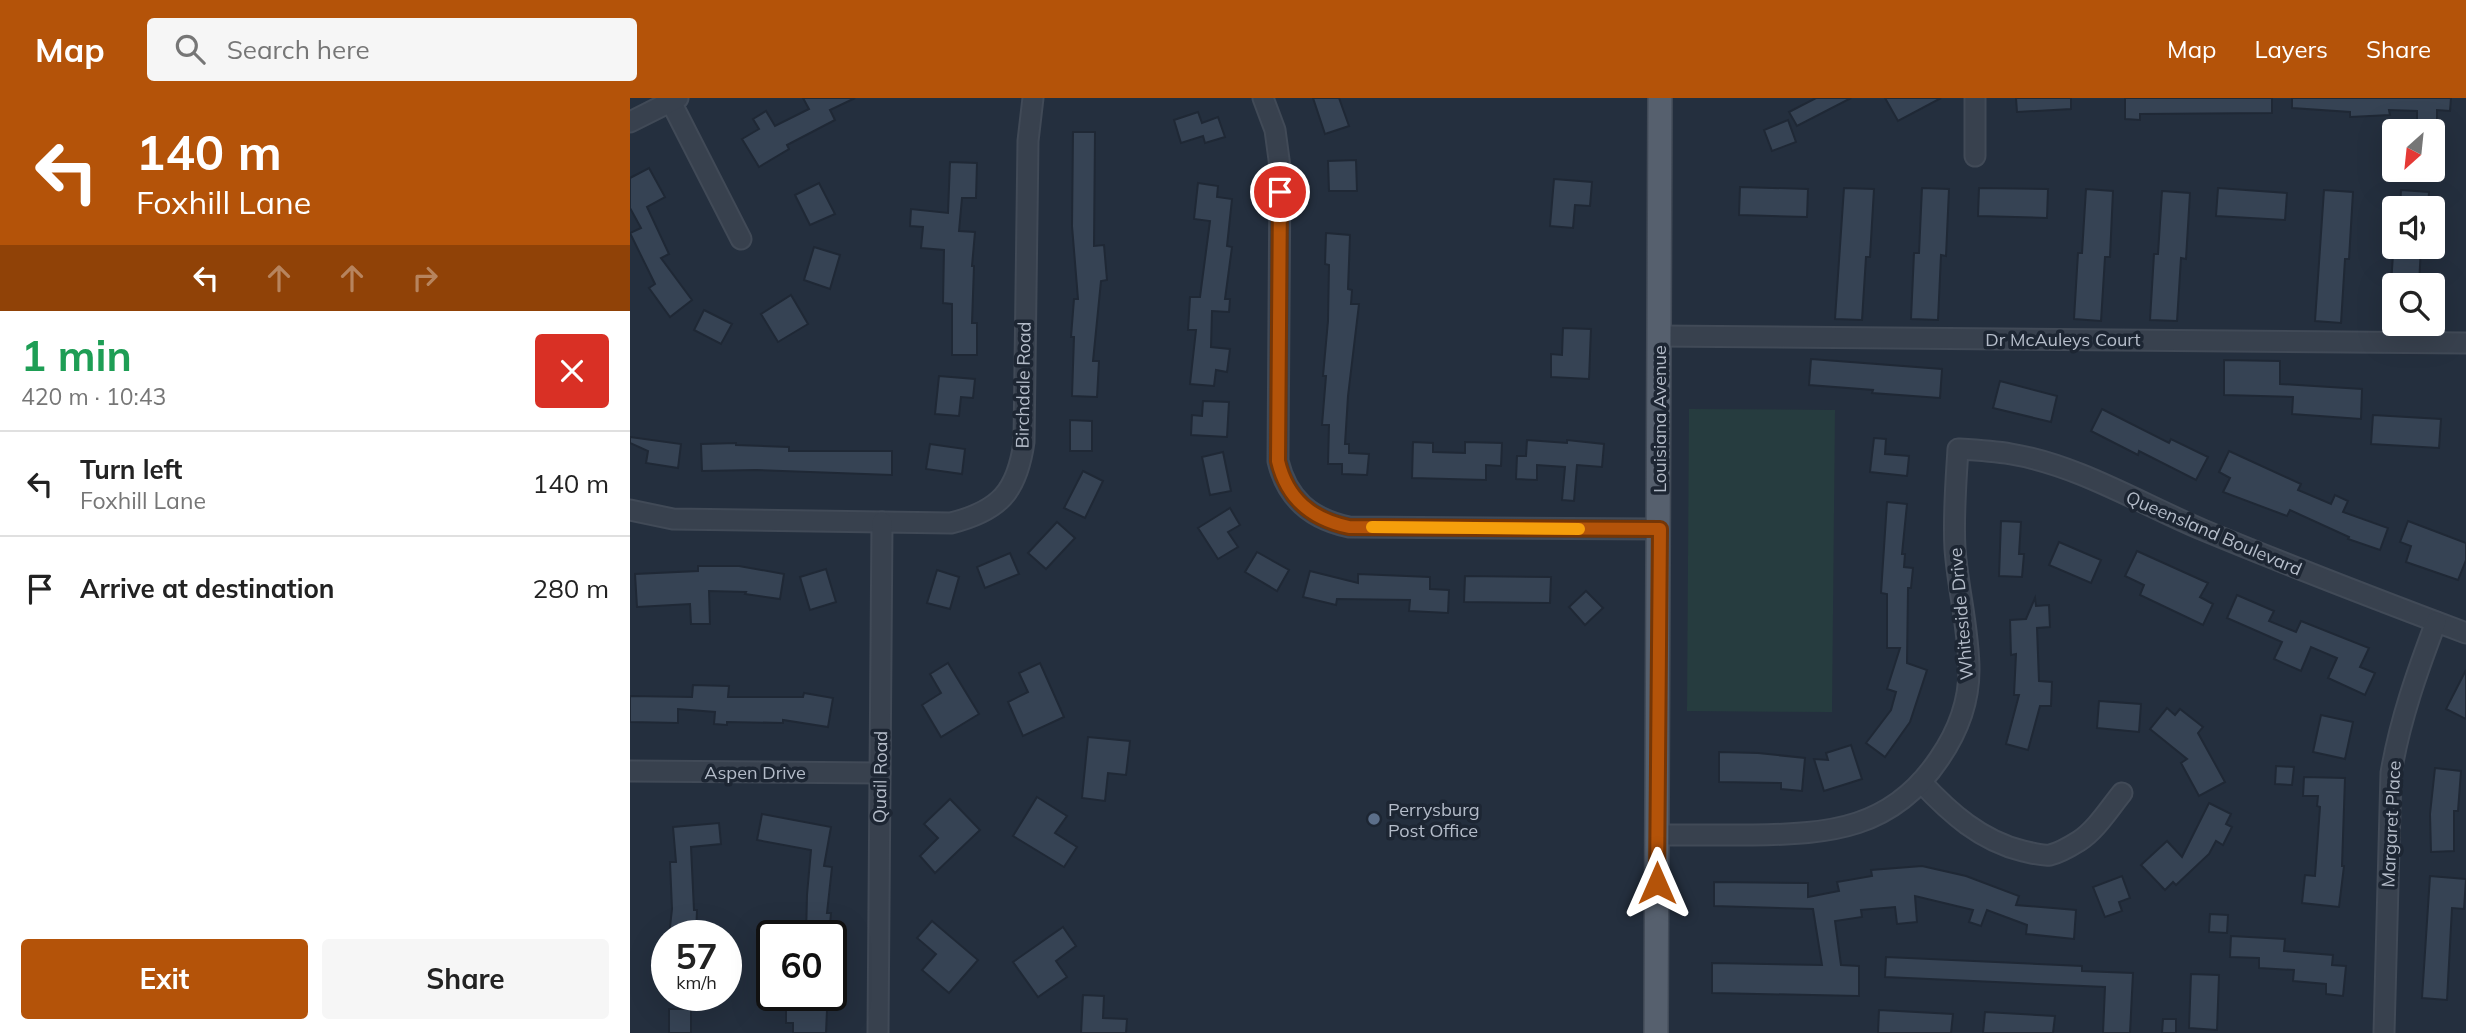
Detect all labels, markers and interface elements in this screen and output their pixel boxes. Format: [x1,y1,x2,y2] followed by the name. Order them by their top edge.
[147,18,637,81] search box
[35,29,105,70] text: Map
[171,30,209,68] icon: search
[227,33,370,66] text: Search here
[2167,34,2216,64] text: Map
[2254,34,2328,64] text: Layers
[2366,34,2431,64] text: Share
[2382,119,2445,182] north arrow
[2382,119,2445,336] map controls
[136,121,282,182] text: 140 m
[21,126,112,217] icon: left
[1250,162,1310,222] pin
[1261,173,1299,211] icon: arrive
[136,182,311,222] text: Foxhill Lane
[2382,196,2445,259] button: sound
[187,259,225,297] icon: left
[260,259,298,297] icon: ahead
[333,259,371,297] icon: ahead
[406,259,444,297] icon: right
[2382,273,2445,336] button: search
[1010,321,1036,449] street label: Birchdale Road
[1985,328,2141,351] street label: Dr McAuleys Court
[21,329,132,382] text: 1 min
[535,334,609,408] button: close
[1648,345,1671,493] street label: Louisiana Avenue
[21,382,166,411] text: 420 m · 10:43
[80,453,182,486] text: Turn left
[21,465,59,503] icon: left
[533,467,609,500] text: 140 m
[80,486,206,515] text: Foxhill Lane
[2123,486,2305,580] street label: Queensland Boulevard
[1944,547,1978,681] street label: Whiteside Drive
[21,570,59,608] icon: arrive
[80,572,335,605] text: Arrive at destination
[533,572,609,605] text: 280 m
[868,731,892,823] street label: Quail Road
[2376,760,2406,888] street label: Margaret Place
[704,761,806,784] street label: Aspen Drive
[1388,798,1479,842] place label: Perrysburg Post Office
[1366,811,1382,827] marker: Perrysburg Post Office
[1620,846,1694,920] position arrow
[756,920,847,1011] speed limit sign: 60
[675,934,718,978] text: 57
[21,939,308,1019] button: Exit
[322,939,609,1019] button: Share
[676,971,717,994] text: km/h

